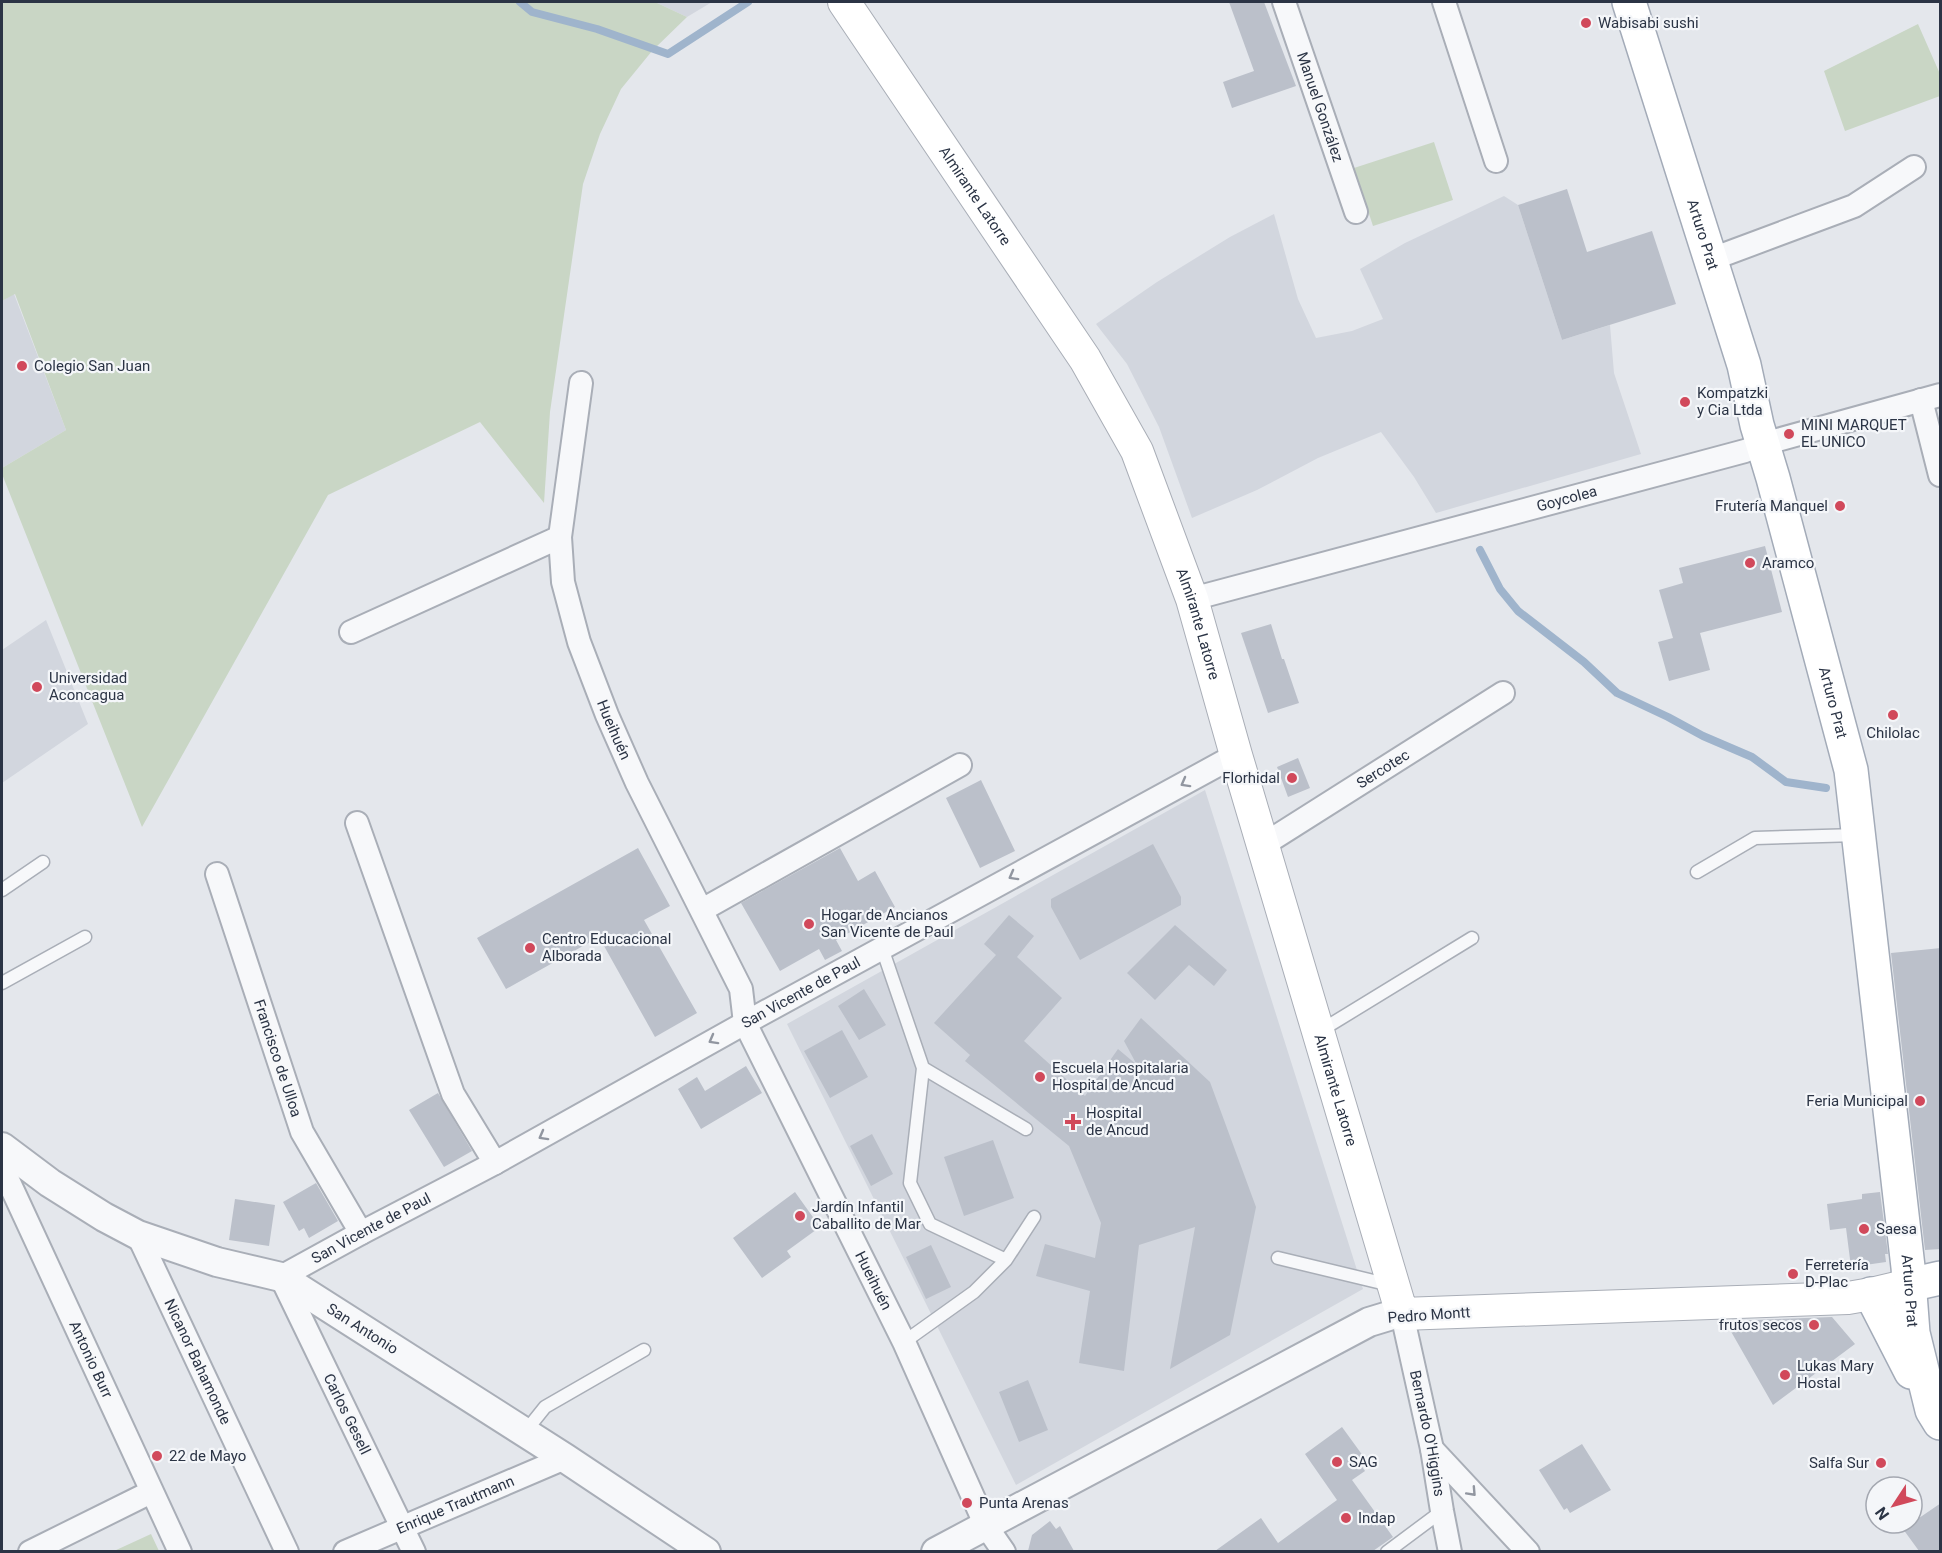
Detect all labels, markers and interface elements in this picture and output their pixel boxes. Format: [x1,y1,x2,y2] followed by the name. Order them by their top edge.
[1598,14,1699,32] place label: Wabisabi sushi
[1579,16,1593,30] marker: Wabisabi sushi
[1293,50,1347,164] street label: Manuel González
[935,143,1015,249] street label: Almirante Latorre
[1683,197,1722,272] street label: Arturo Prat
[34,357,150,375] place label: Colegio San Juan
[15,359,29,373] marker: Colegio San Juan
[1697,384,1768,419] place label: Kompatzki y Cia Ltda
[1678,395,1692,409] marker: Kompatzki y Cia Ltda
[1801,416,1907,451] place label: MINI MARQUET EL UNICO
[1782,427,1796,441] marker: MINI MARQUET EL UNICO
[1535,482,1599,515] street label: Goycolea
[1715,497,1828,515] place label: Frutería Manquel
[1833,499,1847,513] marker: Frutería Manquel
[1762,554,1814,572] place label: Aramco
[1743,556,1757,570] marker: Aramco
[1172,566,1223,682] street label: Almirante Latorre
[1815,665,1851,740] street label: Arturo Prat
[49,669,127,704] place label: Universidad Aconcagua
[30,680,44,694] marker: Universidad Aconcagua
[593,697,635,762] street label: Hueihuén
[1886,708,1900,722] marker: Chilolac
[1866,724,1920,742] place label: Chilolac
[1353,746,1413,792] street label: Sercotec
[1222,769,1280,787] place label: Florhidal
[1285,771,1299,785] marker: Florhidal
[1181,776,1191,787] one-way arrow
[1009,869,1020,880] one-way arrow
[821,906,954,941] place label: Hogar de Ancianos San Vicente de Paul
[802,917,816,931] marker: Hogar de Ancianos San Vicente de Paul
[542,930,671,965] place label: Centro Educacional Alborada
[523,941,537,955] marker: Centro Educacional Alborada
[738,953,863,1032] street label: San Vicente de Paul
[250,997,305,1119] street label: Francisco de Ulloa
[1310,1032,1361,1148] street label: Almirante Latorre
[709,1033,719,1044] one-way arrow
[1052,1059,1189,1094] place label: Escuela Hospitalaria Hospital de Ancud
[1033,1070,1047,1084] marker: Escuela Hospitalaria Hospital de Ancud
[1806,1092,1908,1110] place label: Feria Municipal
[1913,1094,1927,1108] marker: Feria Municipal
[1086,1104,1149,1139] place label: Hospital de Ancud
[1064,1113,1082,1131] marker: Hospital de Ancud
[539,1129,550,1140] one-way arrow
[308,1189,434,1267] street label: San Vicente de Paul
[812,1198,921,1233] place label: Jardín Infantil Caballito de Mar
[793,1209,807,1223] marker: Jardín Infantil Caballito de Mar
[1876,1220,1917,1238] place label: Saesa
[1857,1222,1871,1236] marker: Saesa
[851,1248,896,1313] street label: Hueihuén
[1898,1254,1922,1328] street label: Arturo Prat
[1805,1256,1869,1291] place label: Ferretería D-Plac
[1786,1267,1800,1281] marker: Ferretería D-Plac
[160,1296,235,1427] street label: Nicanor Bahamonde
[323,1299,401,1358] street label: San Antonio
[1387,1303,1471,1327] street label: Pedro Montt
[1719,1316,1802,1334] place label: frutos secos
[65,1318,117,1401] street label: Antonio Burr
[1807,1318,1821,1332] marker: frutos secos
[1797,1357,1874,1392] place label: Lukas Mary Hostal
[1406,1368,1449,1498] street label: Bernardo O'Higgins
[1778,1368,1792,1382] marker: Lukas Mary Hostal
[320,1371,374,1457] street label: Carlos Gesell
[169,1447,246,1465] place label: 22 de Mayo
[150,1449,164,1463] marker: 22 de Mayo
[1349,1453,1378,1471] place label: SAG
[1809,1454,1869,1472] place label: Salfa Sur
[1330,1455,1344,1469] marker: SAG
[1874,1456,1888,1470] marker: Salfa Sur
[394,1472,517,1538] street label: Enrique Trautmann
[1864,1475,1924,1535] north arrow
[1465,1485,1476,1496] one-way arrow
[979,1494,1069,1512] place label: Punta Arenas
[960,1496,974,1510] marker: Punta Arenas
[1871,1503,1893,1524] text: N
[1358,1509,1395,1527] place label: Indap
[1339,1511,1353,1525] marker: Indap

